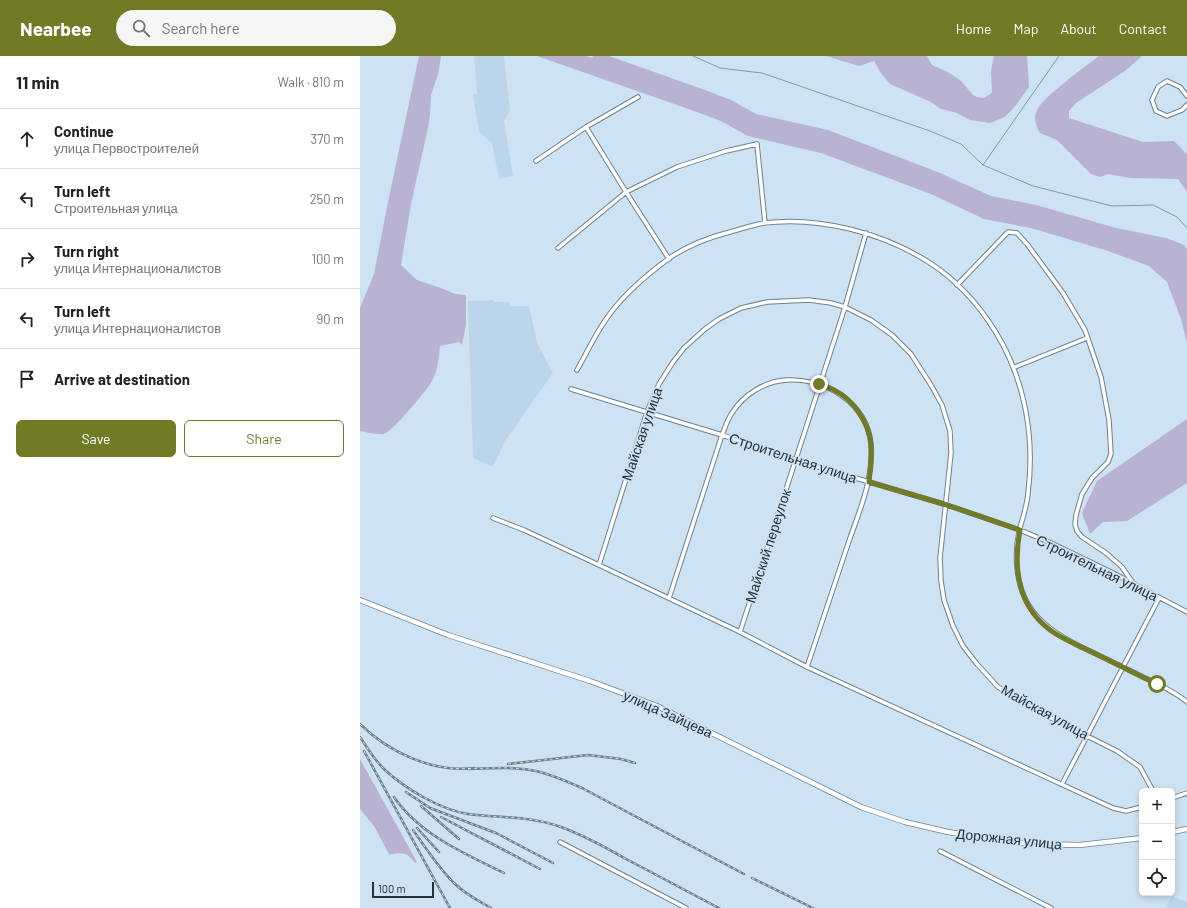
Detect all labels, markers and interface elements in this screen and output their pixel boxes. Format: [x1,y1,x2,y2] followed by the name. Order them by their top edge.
[116,10,396,46] search box
[20,17,92,40] text: Nearbee
[130,17,152,39] icon: search
[162,19,240,37] text: Search here
[956,20,992,37] text: Home
[1014,20,1038,37] text: Map
[1060,20,1097,37] text: About
[1119,20,1167,37] text: Contact
[16,72,59,92] text: 11 min
[277,74,344,90] text: Walk · 810 m
[54,122,114,140] text: Continue
[16,128,38,150] icon: ahead
[310,131,344,147] text: 370 m
[54,140,199,156] text: улица Первостроителей
[54,182,110,200] text: Turn left
[16,188,38,210] icon: left
[310,191,344,207] text: 250 m
[54,200,178,216] text: Строительная улица
[54,242,119,260] text: Turn right
[16,248,38,270] icon: right
[311,251,344,267] text: 100 m
[54,260,221,276] text: улица Интернационалистов
[54,302,110,320] text: Turn left
[16,308,38,330] icon: left
[317,311,344,327] text: 90 m
[54,320,221,336] text: улица Интернационалистов
[16,368,38,390] icon: arrive
[54,370,190,388] text: Arrive at destination
[810,375,828,393] route end
[618,385,666,483] street label: Майская улица
[16,420,176,457] button: Save
[184,420,344,457] button: Share
[727,429,859,486] street label: Строительная улица
[741,486,794,605] street label: Майский переулок
[1034,531,1161,605] street label: Строительная улица
[1148,675,1166,693] route start
[998,680,1092,743] street label: Майская улица
[621,686,716,741] street label: улица Зайцева
[1139,788,1175,896] map controls
[1139,788,1175,824] button: +
[955,824,1063,853] street label: Дорожная улица
[1139,824,1175,860] button: −
[1139,860,1175,896] button: locate
[372,880,434,899] scale bar
[378,882,406,895] text: 100 m

